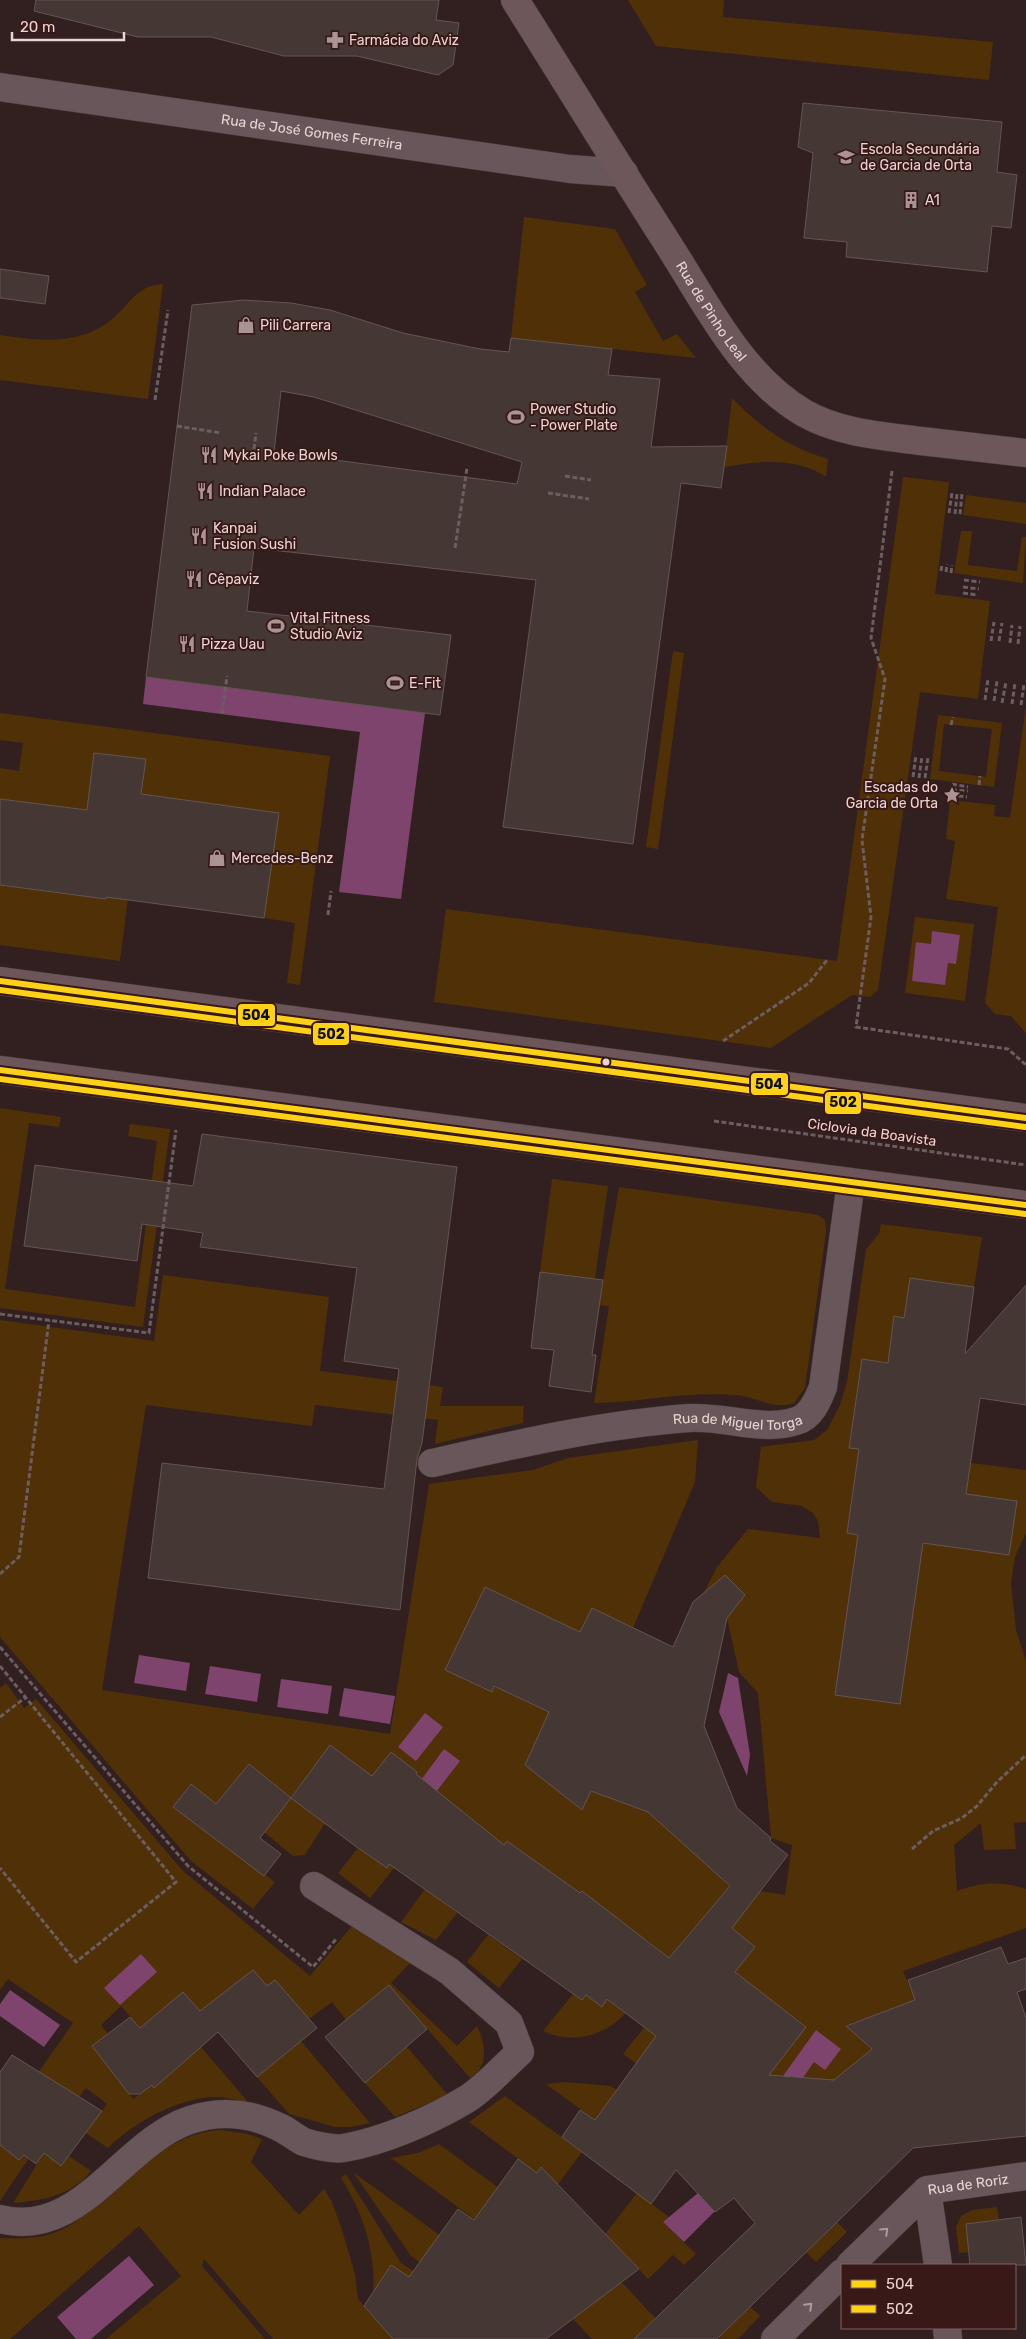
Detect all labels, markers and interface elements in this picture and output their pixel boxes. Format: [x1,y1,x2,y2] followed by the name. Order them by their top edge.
[12,10,125,42] scale bar
[20,18,55,36] text: 20 m
[325,30,345,50] pharmacy icon: Farmácia do Aviz
[349,32,459,49] place label: Farmácia do Aviz
[220,111,403,154] street label: Rua de José Gomes Ferreira
[860,141,980,174] place label: Escola Secundária de Garcia de Orta
[836,147,856,167] school or university icon: Escola Secundária de Garcia de Orta
[901,190,921,210] building icon: A1
[925,192,940,209] place label: A1
[672,258,750,365] street label: Rua de Pinho Leal
[236,315,256,335] shop icon: Pili Carrera
[260,317,331,334] place label: Pili Carrera
[530,401,618,434] place label: Power Studio - Power Plate
[506,407,526,427] sports icon: Power Studio - Power Plate
[199,445,219,465] restaurant icon: Mykai Poke Bowls
[223,447,338,464] place label: Mykai Poke Bowls
[195,481,215,501] restaurant icon: Indian Palace
[219,483,306,500] place label: Indian Palace
[213,520,296,553] place label: Kanpai Fusion Sushi
[189,526,209,546] restaurant icon: Kanpai Fusion Sushi
[184,569,204,589] restaurant icon: Cêpaviz
[208,571,259,588] place label: Cêpaviz
[290,610,370,643] place label: Vital Fitness Studio Aviz
[266,616,286,636] sports icon: Vital Fitness Studio Aviz
[177,634,197,654] restaurant icon: Pizza Uau
[201,636,265,653] place label: Pizza Uau
[385,673,405,693] sports icon: E-Fit
[409,675,442,692] place label: E-Fit
[846,779,938,812] place label: Escadas do Garcia de Orta
[942,785,962,805] place icon: Escadas do Garcia de Orta
[207,848,227,868] shop icon: Mercedes-Benz
[231,850,333,867] place label: Mercedes-Benz
[237,1003,276,1027] line badge: 504
[242,1007,270,1024] text: 504
[312,1022,350,1046] line badge: 502
[317,1026,345,1043] text: 502
[601,1057,611,1067] unlabelled marker
[750,1072,789,1096] line badge: 504
[755,1076,783,1093] text: 504
[824,1091,862,1115] line badge: 502
[829,1094,857,1111] text: 502
[806,1115,937,1150] street label: Ciclovia da Boavista
[672,1410,805,1434] street label: Rua de Miguel Torga
[927,2171,1010,2199] street label: Rua de Roriz
[879,2228,888,2237] one-way arrow
[841,2264,1016,2329] legend
[886,2275,914,2293] text: 504
[886,2300,913,2318] text: 502
[803,2303,812,2312] one-way arrow

